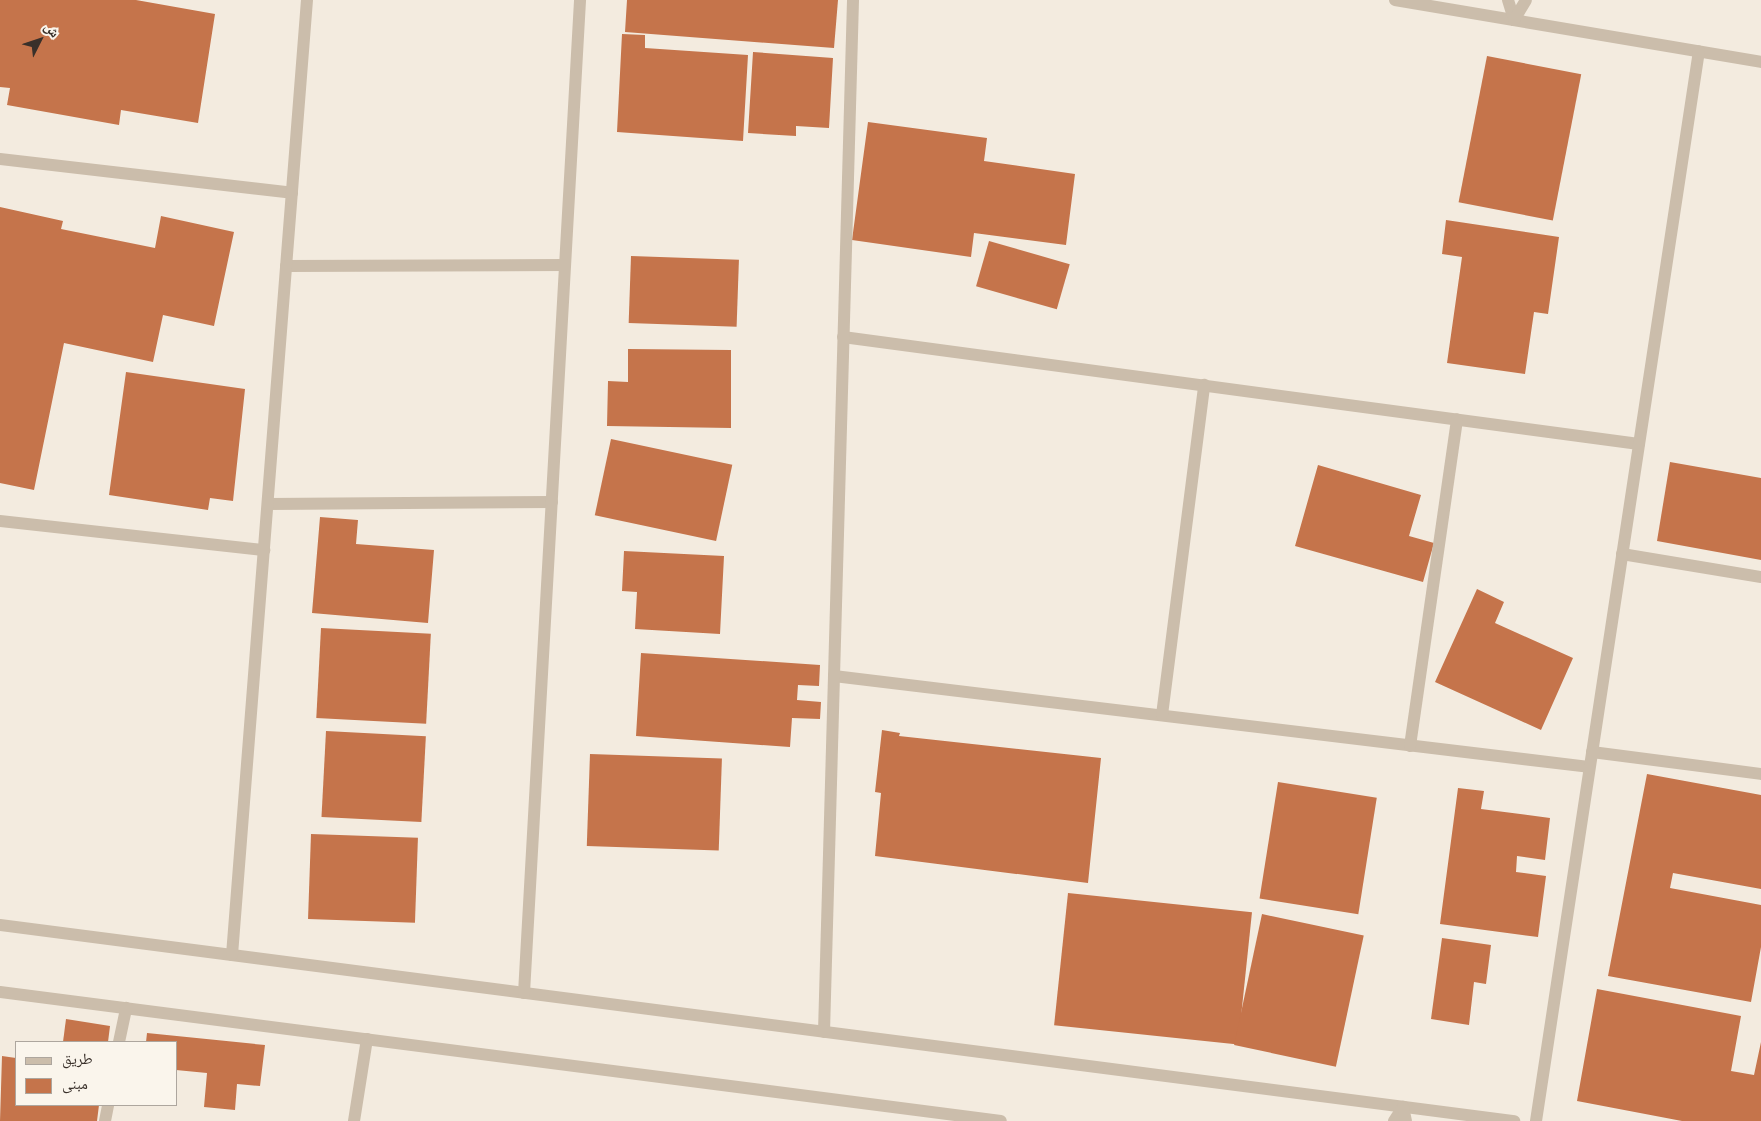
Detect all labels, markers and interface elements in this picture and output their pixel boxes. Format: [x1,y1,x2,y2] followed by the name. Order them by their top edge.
[15,15,65,65] north arrow
[40,19,63,41] text: ش
[15,1041,178,1106] legend
[62,1050,93,1068] text: طريق
[62,1075,88,1093] text: مبنى

